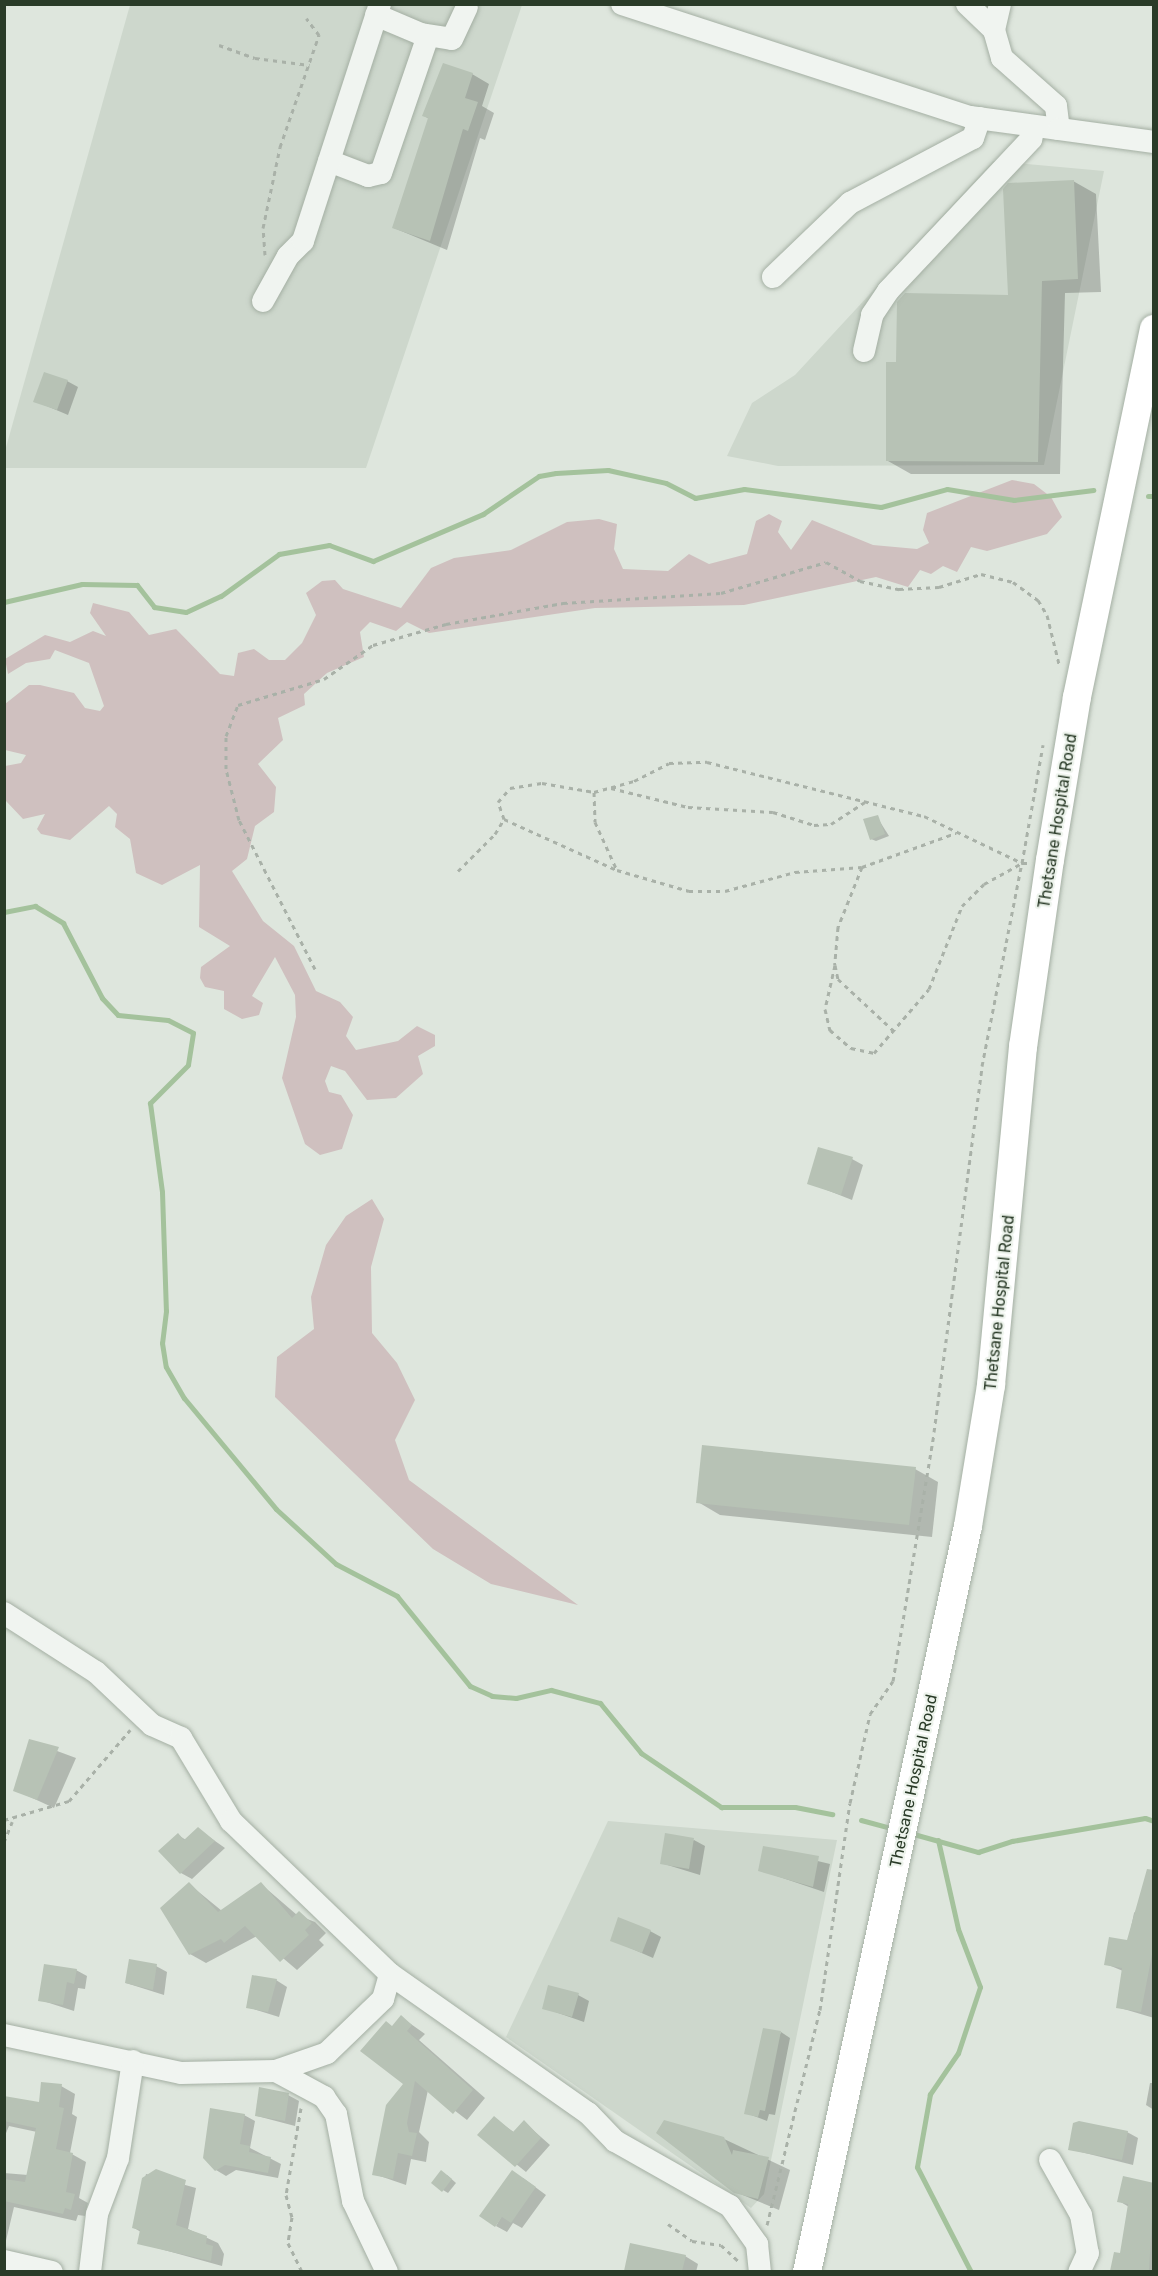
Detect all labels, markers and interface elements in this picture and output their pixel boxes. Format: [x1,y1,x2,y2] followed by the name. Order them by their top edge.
[1035,732,1081,910] street label: Thetsane Hospital Road
[981,1214,1019,1392] street label: Thetsane Hospital Road
[886,1693,942,1869] street label: Thetsane Hospital Road

